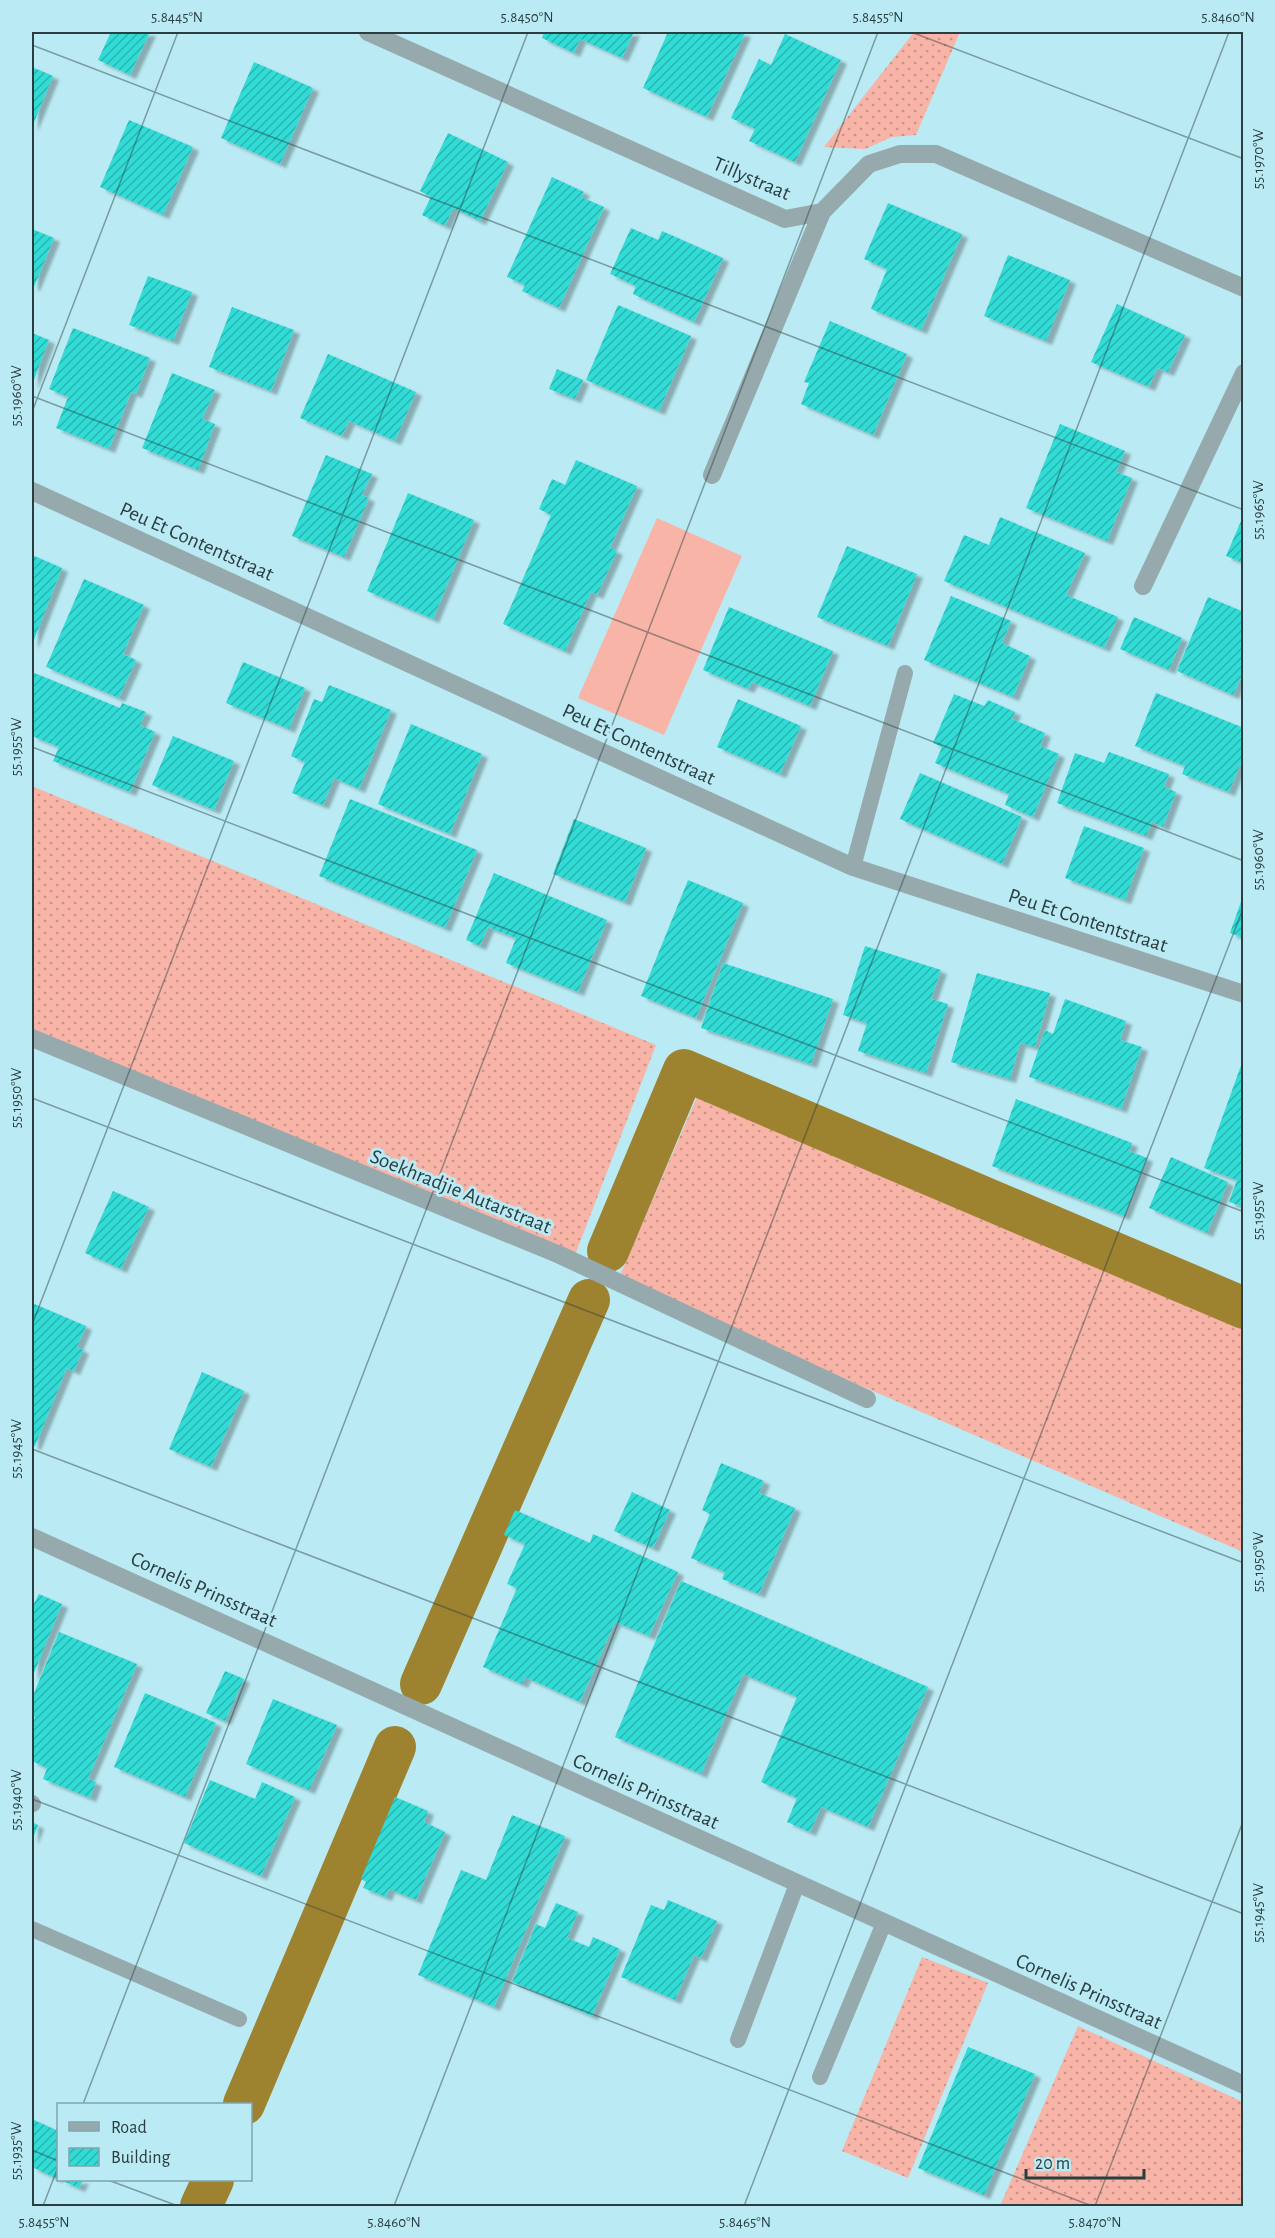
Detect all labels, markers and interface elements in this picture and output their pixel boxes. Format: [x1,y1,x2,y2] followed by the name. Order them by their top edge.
[151,10,203,25] text: 5.8445°N
[501,10,553,25] text: 5.8450°N
[852,10,904,25] text: 5.8455°N
[1201,10,1255,25] text: 5.8460°N
[1251,128,1266,189] text: 55.1970°W
[710,153,794,204] street label: Tillystraat
[9,365,24,427] text: 55.1960°W
[1251,480,1266,540] text: 55.1965°W
[117,498,277,585] street label: Peu Et Contentstraat
[559,700,719,789] street label: Peu Et Contentstraat
[9,717,24,776] text: 55.1955°W
[1251,829,1266,891] text: 55.1960°W
[1006,885,1170,956] street label: Peu Et Contentstraat
[9,1067,24,1128] text: 55.1950°W
[367,1146,555,1238] street label: Soekhradjie Autarstraat
[1251,1181,1266,1240] text: 55.1955°W
[9,1419,24,1479] text: 55.1945°W
[1251,1531,1266,1592] text: 55.1950°W
[128,1548,280,1631] street label: Cornelis Prinsstraat
[570,1750,722,1833] street label: Cornelis Prinsstraat
[9,1769,24,1831] text: 55.1940°W
[1251,1883,1266,1943] text: 55.1945°W
[1013,1950,1165,2033] street label: Cornelis Prinsstraat
[57,2103,252,2181] legend
[111,2119,147,2137] text: Road
[9,2121,24,2180] text: 55.1935°W
[1026,2142,1144,2180] scale bar
[111,2149,171,2167] text: Building
[1035,2155,1070,2173] text: 20 m
[18,2215,70,2230] text: 5.8455°N
[367,2215,421,2230] text: 5.8460°N
[719,2215,771,2230] text: 5.8465°N
[1069,2215,1121,2230] text: 5.8470°N

